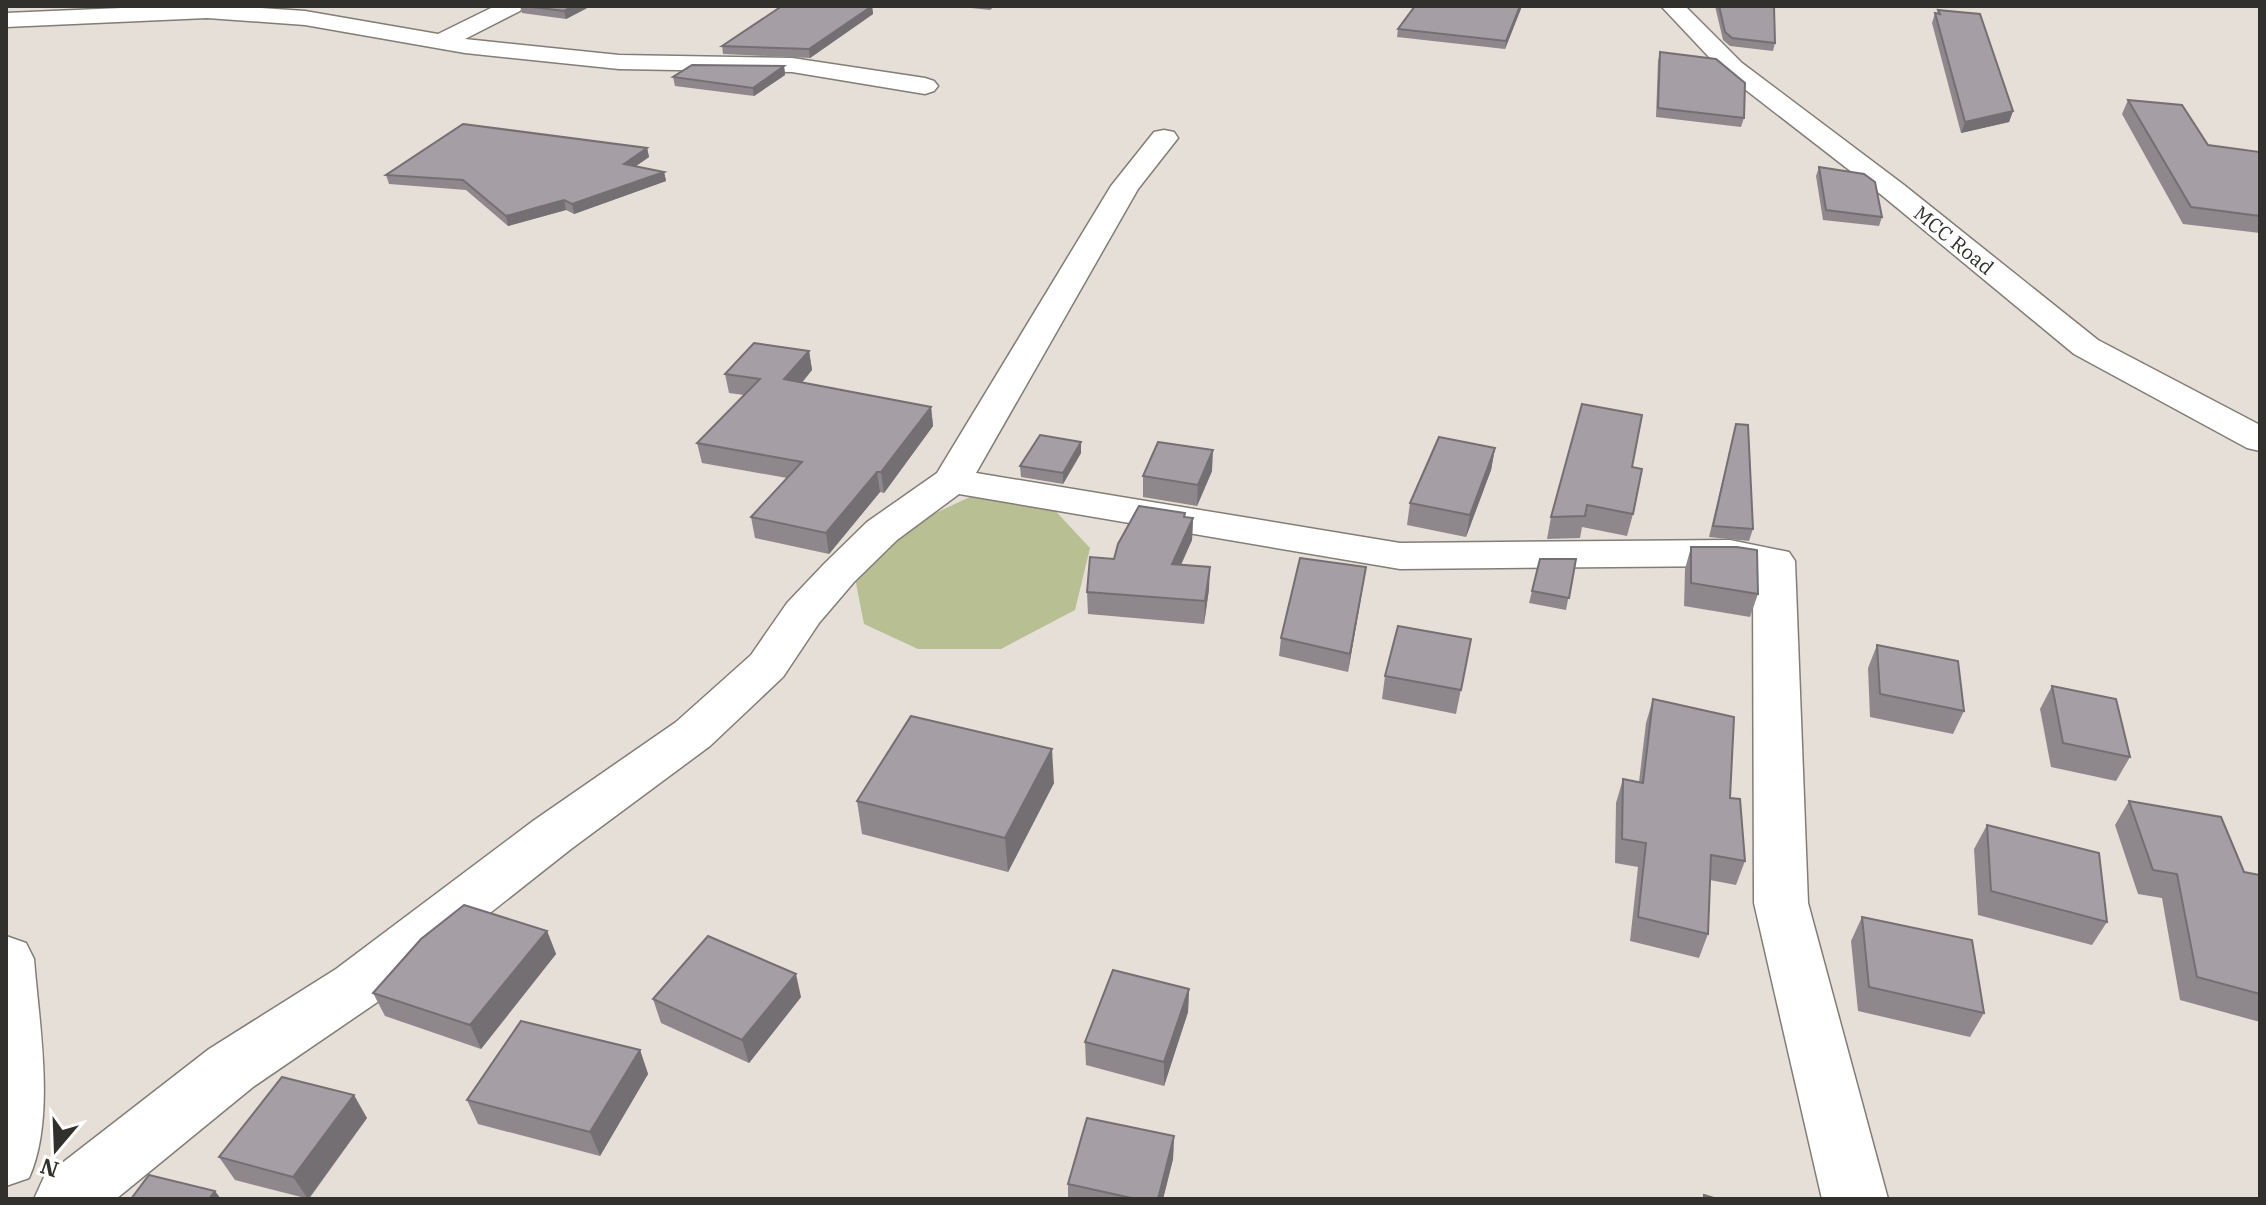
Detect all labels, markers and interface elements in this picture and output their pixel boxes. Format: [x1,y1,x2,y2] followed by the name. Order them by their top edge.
[1908,199,2000,281] street label: MCC Road
[16,1109,96,1189] north arrow
[36,1152,62,1185] text: N

